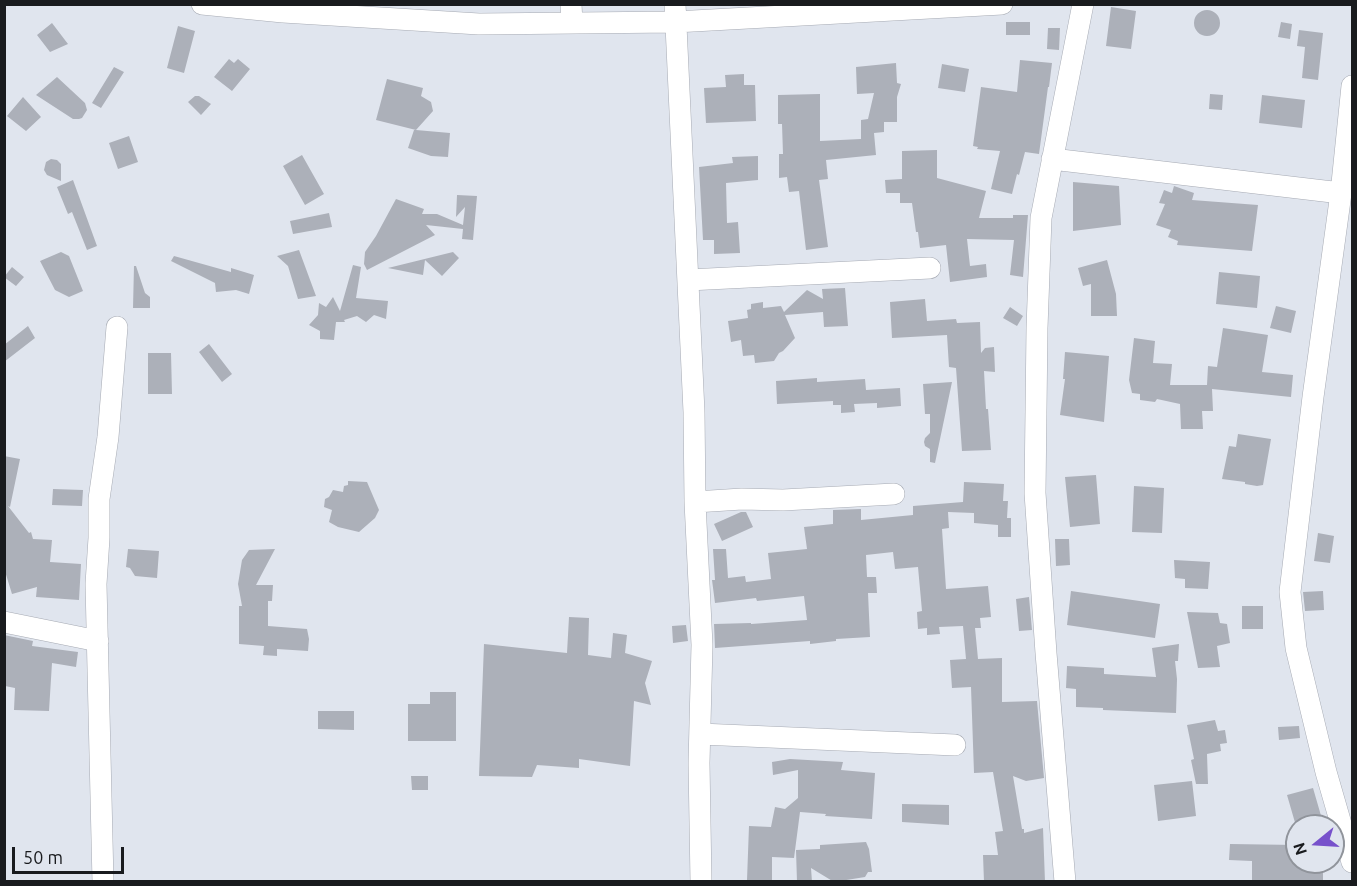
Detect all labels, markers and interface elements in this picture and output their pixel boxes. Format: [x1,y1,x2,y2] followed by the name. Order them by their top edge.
[1285,814,1345,874] north arrow
[15,835,128,873] scale bar
[1289,840,1310,857] text: N
[23,847,63,867] text: 50 m

